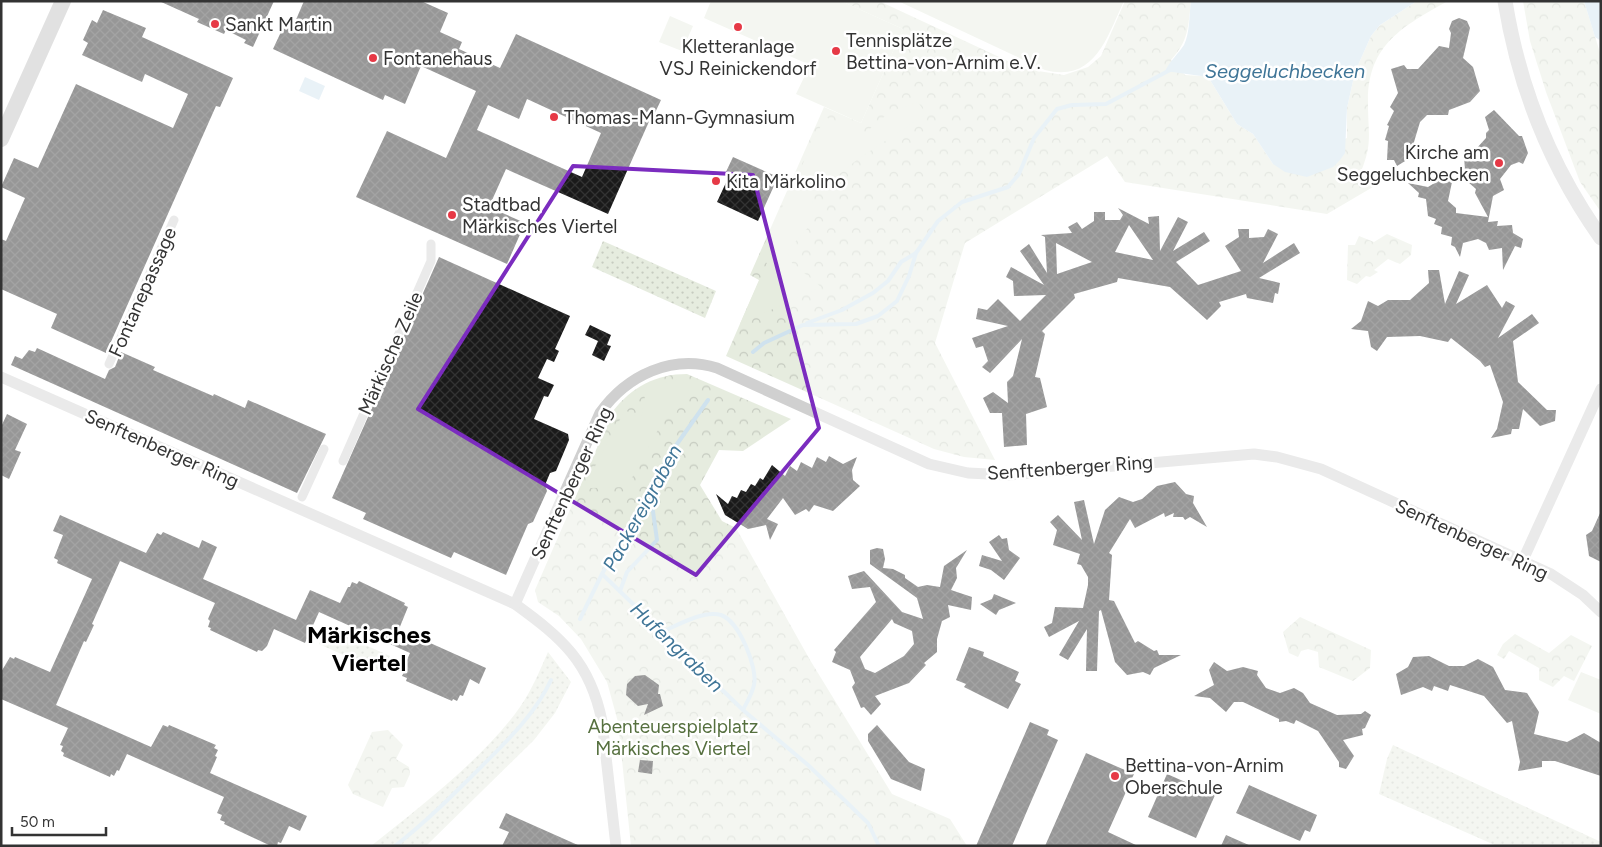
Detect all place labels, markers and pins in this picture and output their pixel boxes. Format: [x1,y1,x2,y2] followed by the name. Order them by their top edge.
[225,13,332,36] place label: Sankt Martin
[209,18,221,30] marker: Sankt Martin
[732,21,744,33] marker: Kletteranlage VSJ Reinickendorf
[846,29,1041,74] place label: Tennisplätze Bettina-von-Arnim e.V.
[660,35,816,80] place label: Kletteranlage VSJ Reinickendorf
[830,45,842,57] marker: Tennisplätze Bettina-von-Arnim e.V.
[383,47,493,70] place label: Fontanehaus
[367,52,379,64] marker: Fontanehaus
[564,106,795,129] place label: Thomas-Mann-Gymnasium
[548,111,560,123] marker: Thomas-Mann-Gymnasium
[1337,141,1489,186] place label: Kirche am Seggeluchbecken
[1493,157,1505,169] marker: Kirche am Seggeluchbecken
[726,170,846,193] place label: Kita Märkolino
[710,175,722,187] marker: Kita Märkolino
[462,193,618,238] place label: Stadtbad Märkisches Viertel
[446,209,458,221] marker: Stadtbad Märkisches Viertel
[1125,754,1284,799] place label: Bettina-von-Arnim Oberschule
[1109,770,1121,782] marker: Bettina-von-Arnim Oberschule

